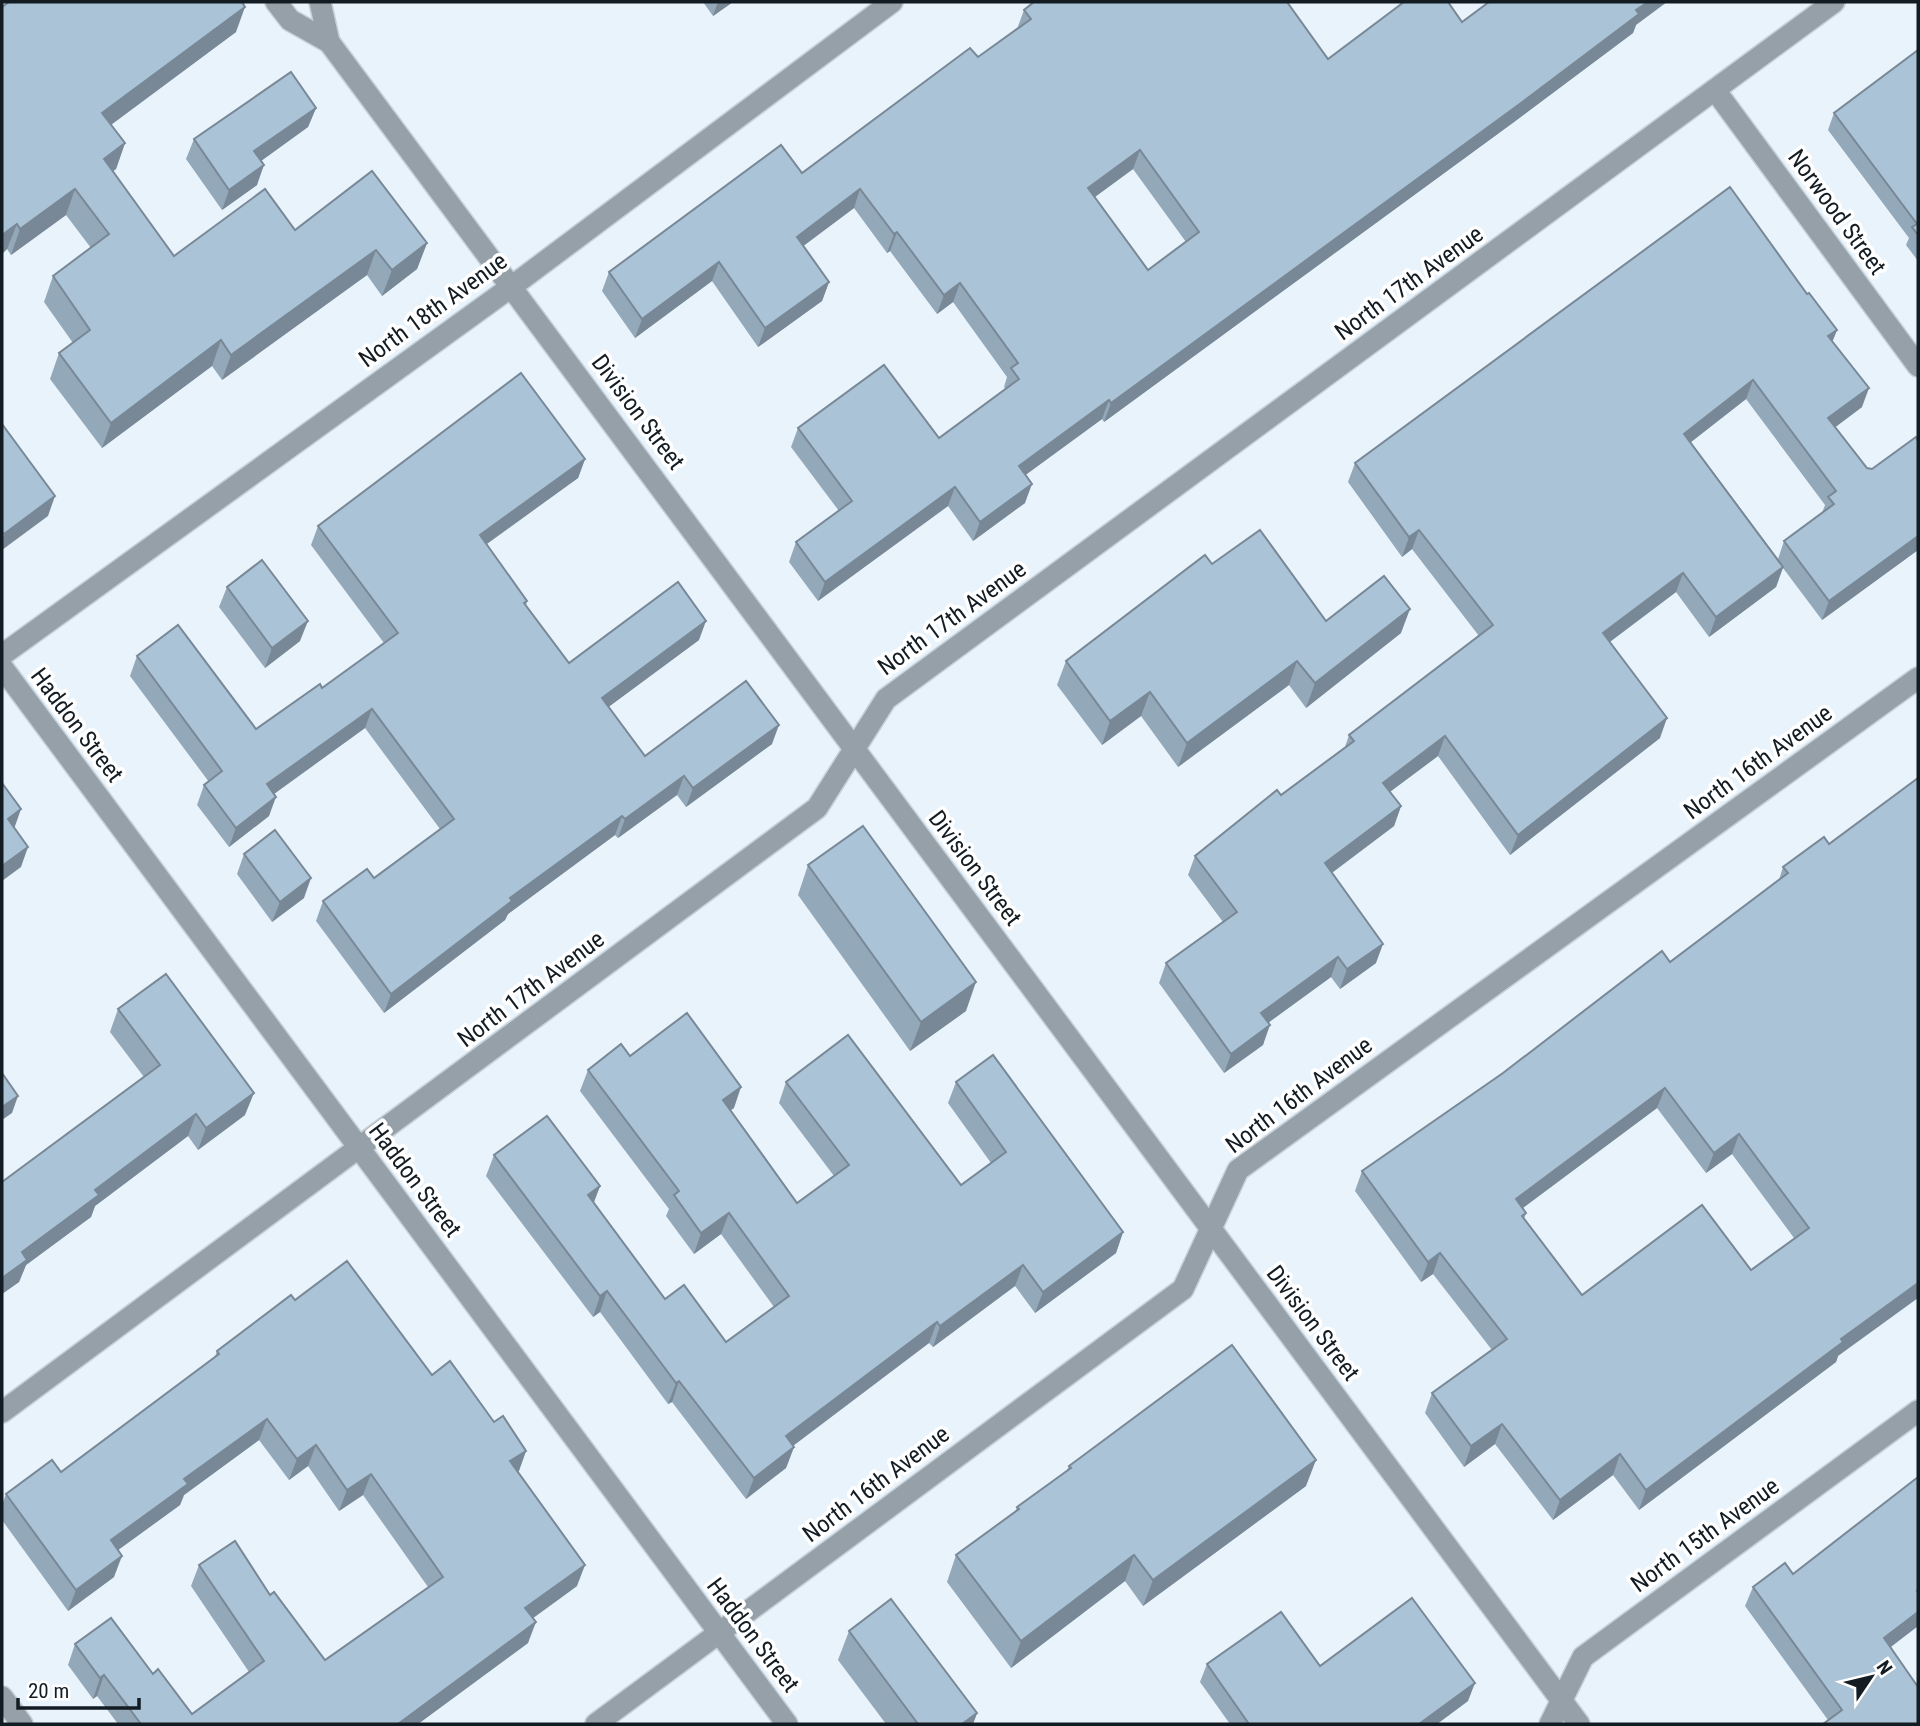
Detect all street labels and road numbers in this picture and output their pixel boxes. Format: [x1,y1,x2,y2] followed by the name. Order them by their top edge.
[1782,144,1892,280] street label: Norwood Street
[1330,220,1488,346] street label: North 17th Avenue
[354,247,512,373] street label: North 18th Avenue
[586,349,690,475] street label: Division Street
[873,555,1031,681] street label: North 17th Avenue
[25,662,129,788] street label: Haddon Street
[1679,699,1837,825] street label: North 16th Avenue
[923,805,1027,931] street label: Division Street
[452,925,610,1053] street label: North 17th Avenue
[1220,1031,1378,1159] street label: North 16th Avenue
[363,1117,467,1243] street label: Haddon Street
[1261,1260,1365,1386] street label: Division Street
[797,1420,955,1548] street label: North 16th Avenue
[1626,1472,1784,1598] street label: North 15th Avenue
[701,1572,805,1698] street label: Haddon Street

